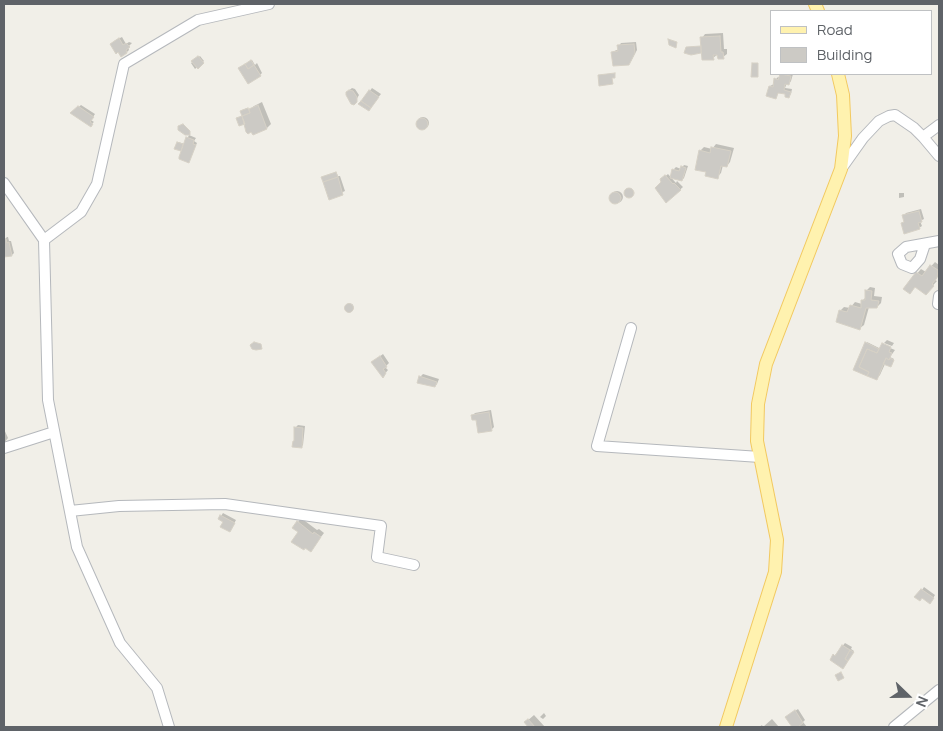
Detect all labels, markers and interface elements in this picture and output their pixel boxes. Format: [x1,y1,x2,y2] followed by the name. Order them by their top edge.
[770,10,933,75] legend
[817,19,853,40] text: Road
[817,44,872,65] text: Building
[883,671,933,721] north arrow
[912,694,933,710] text: N

